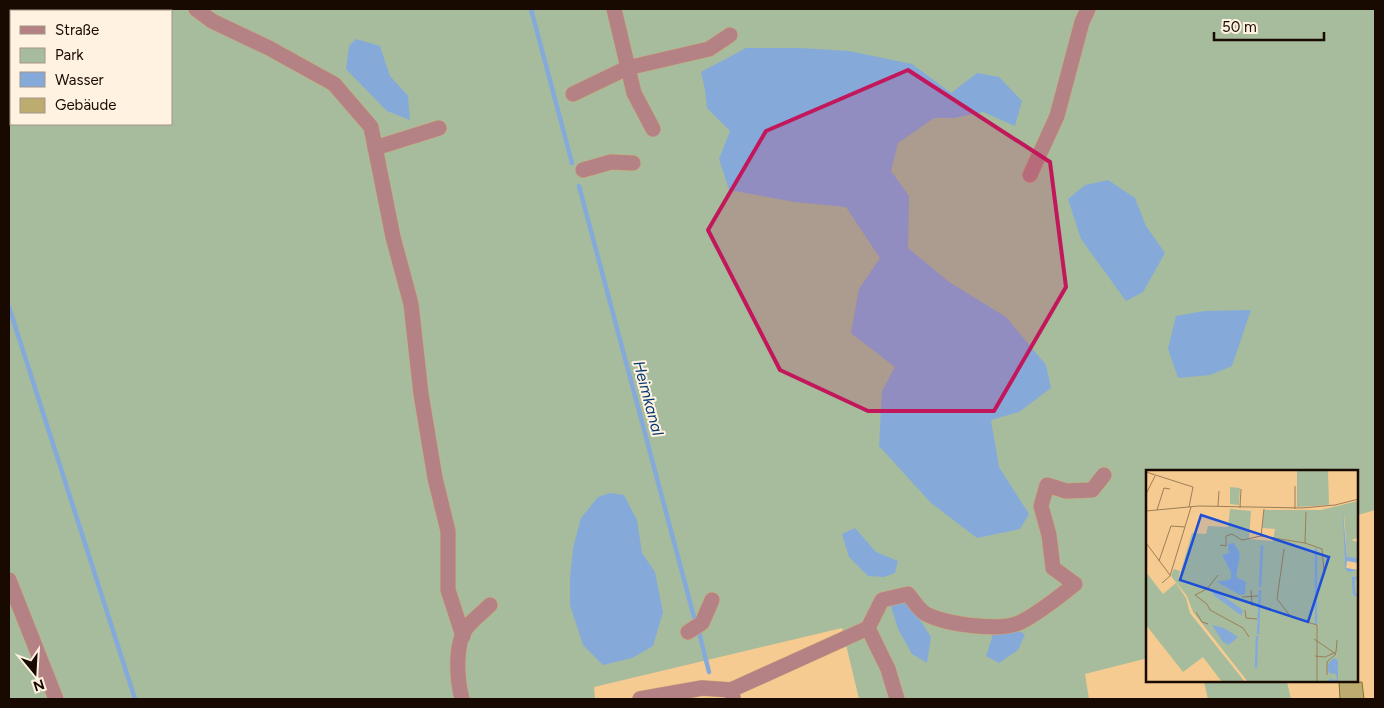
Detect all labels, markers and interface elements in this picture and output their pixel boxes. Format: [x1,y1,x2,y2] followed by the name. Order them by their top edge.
[10,10,172,125] legend
[1214,10,1324,42] scale bar
[1222,18,1257,36] text: 50 m
[55,21,99,39] text: Straße
[55,46,84,64] text: Park
[55,71,104,89] text: Wasser
[55,96,116,114] text: Gebäude
[629,359,668,438] water label: Heimkanal
[1146,470,1359,683] inset map
[10,648,60,698] north arrow
[31,675,47,695] text: N

